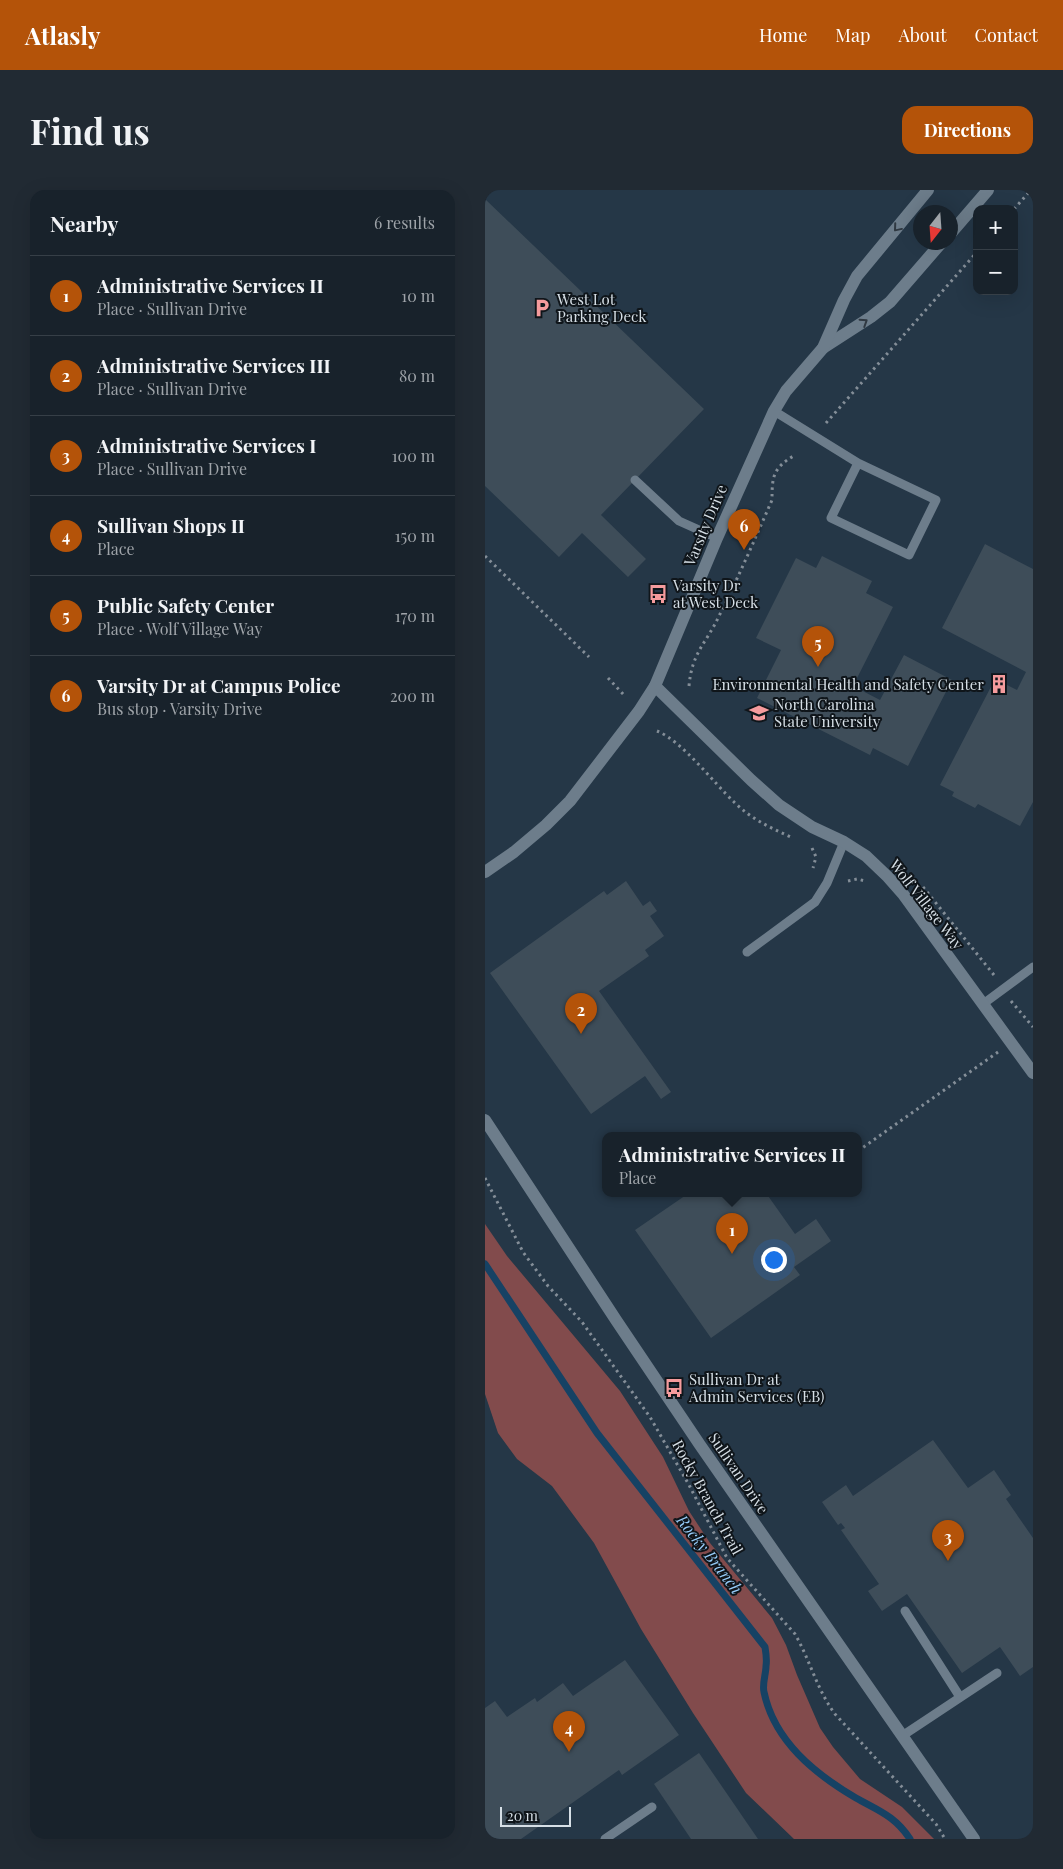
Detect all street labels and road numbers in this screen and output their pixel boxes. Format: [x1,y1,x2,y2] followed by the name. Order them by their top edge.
[678,481,731,570] street label: Varsity Drive
[885,854,969,953] street label: Wolf Village Way
[704,1428,774,1518] street label: Sullivan Drive
[669,1436,747,1558] street label: Rocky Branch Trail

